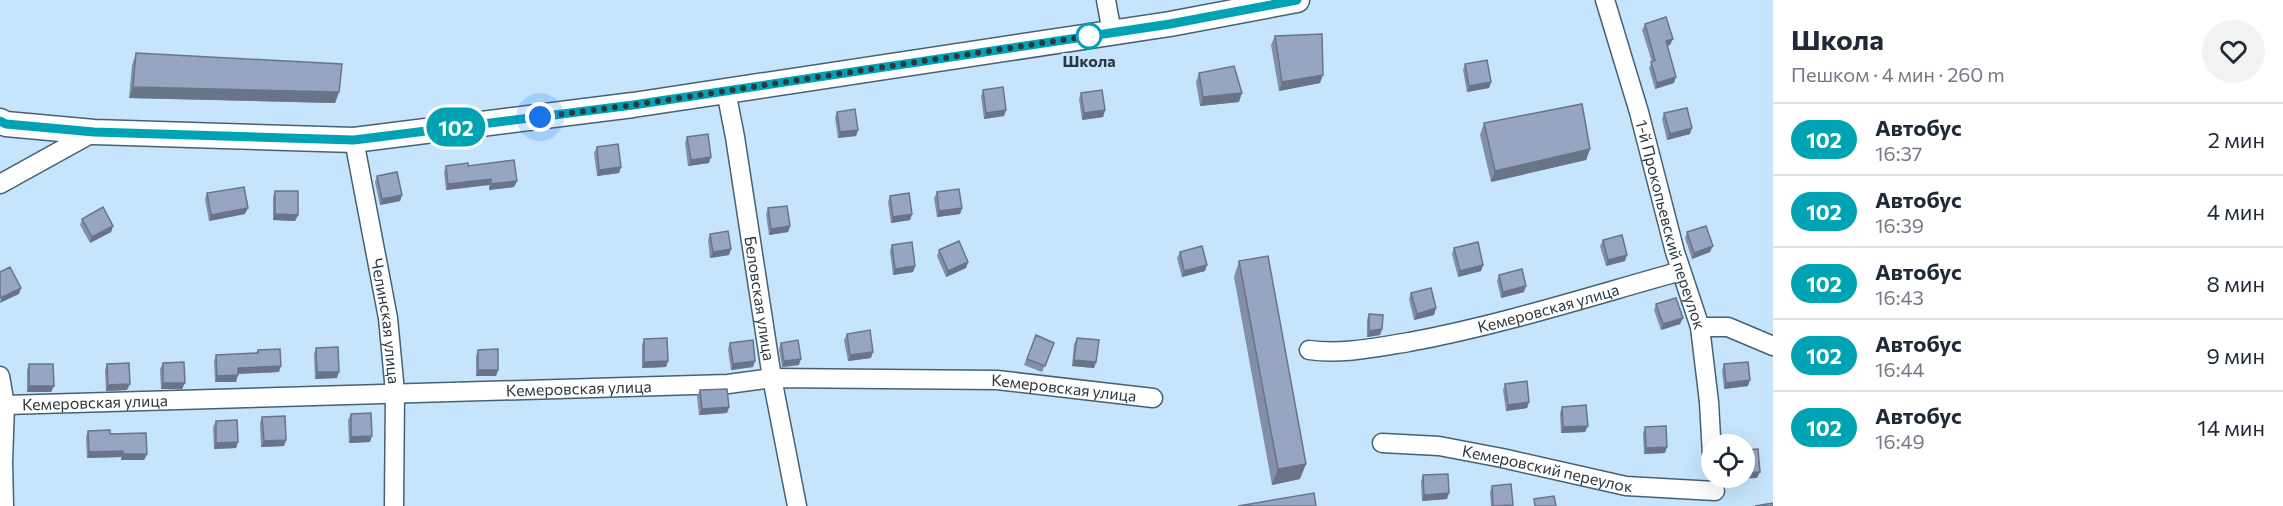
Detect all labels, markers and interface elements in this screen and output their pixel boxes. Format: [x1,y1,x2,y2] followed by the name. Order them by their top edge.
[2202,20,2265,83] button: heart
[1791,22,1884,56] text: Школа
[1076,23,1102,49] marker: Школа
[1062,51,1116,70] place label: Школа
[1791,62,2005,86] text: Пешком · 4 мин · 260 m
[525,102,555,132] your location
[422,108,490,146] line badge: 102
[1875,114,1962,141] text: Автобус
[438,115,474,140] text: 102
[1632,118,1710,332] street label: 1-й Прокопьевский переулок
[2208,126,2265,153] text: 2 мин
[1806,127,1842,152] text: 102
[1875,141,1922,165] text: 16:37
[1875,186,1962,213] text: Автобус
[2207,198,2265,225] text: 4 мин
[1806,199,1842,224] text: 102
[1875,213,1924,237] text: 16:39
[741,235,779,362] street label: Беловская улица
[368,257,404,385] street label: Челинская улица
[1875,258,1962,285] text: Автобус
[2207,270,2265,297] text: 8 мин
[1806,271,1842,296] text: 102
[1475,279,1621,336] street label: Кемеровская улица
[1875,285,1924,309] text: 16:43
[1875,330,1962,357] text: Автобус
[2207,342,2265,369] text: 9 мин
[1806,343,1842,368] text: 102
[1875,357,1924,381] text: 16:44
[991,370,1137,405] street label: Кемеровская улица
[506,376,652,399] street label: Кемеровская улица
[22,390,168,414] street label: Кемеровская улица
[1875,402,1962,429] text: Автобус
[2197,414,2265,441] text: 14 мин
[1806,415,1842,440] text: 102
[1875,429,1925,453] text: 16:49
[1701,434,1755,488] map controls
[1701,434,1755,488] button: locate
[1461,441,1634,495] street label: Кемеровский переулок

